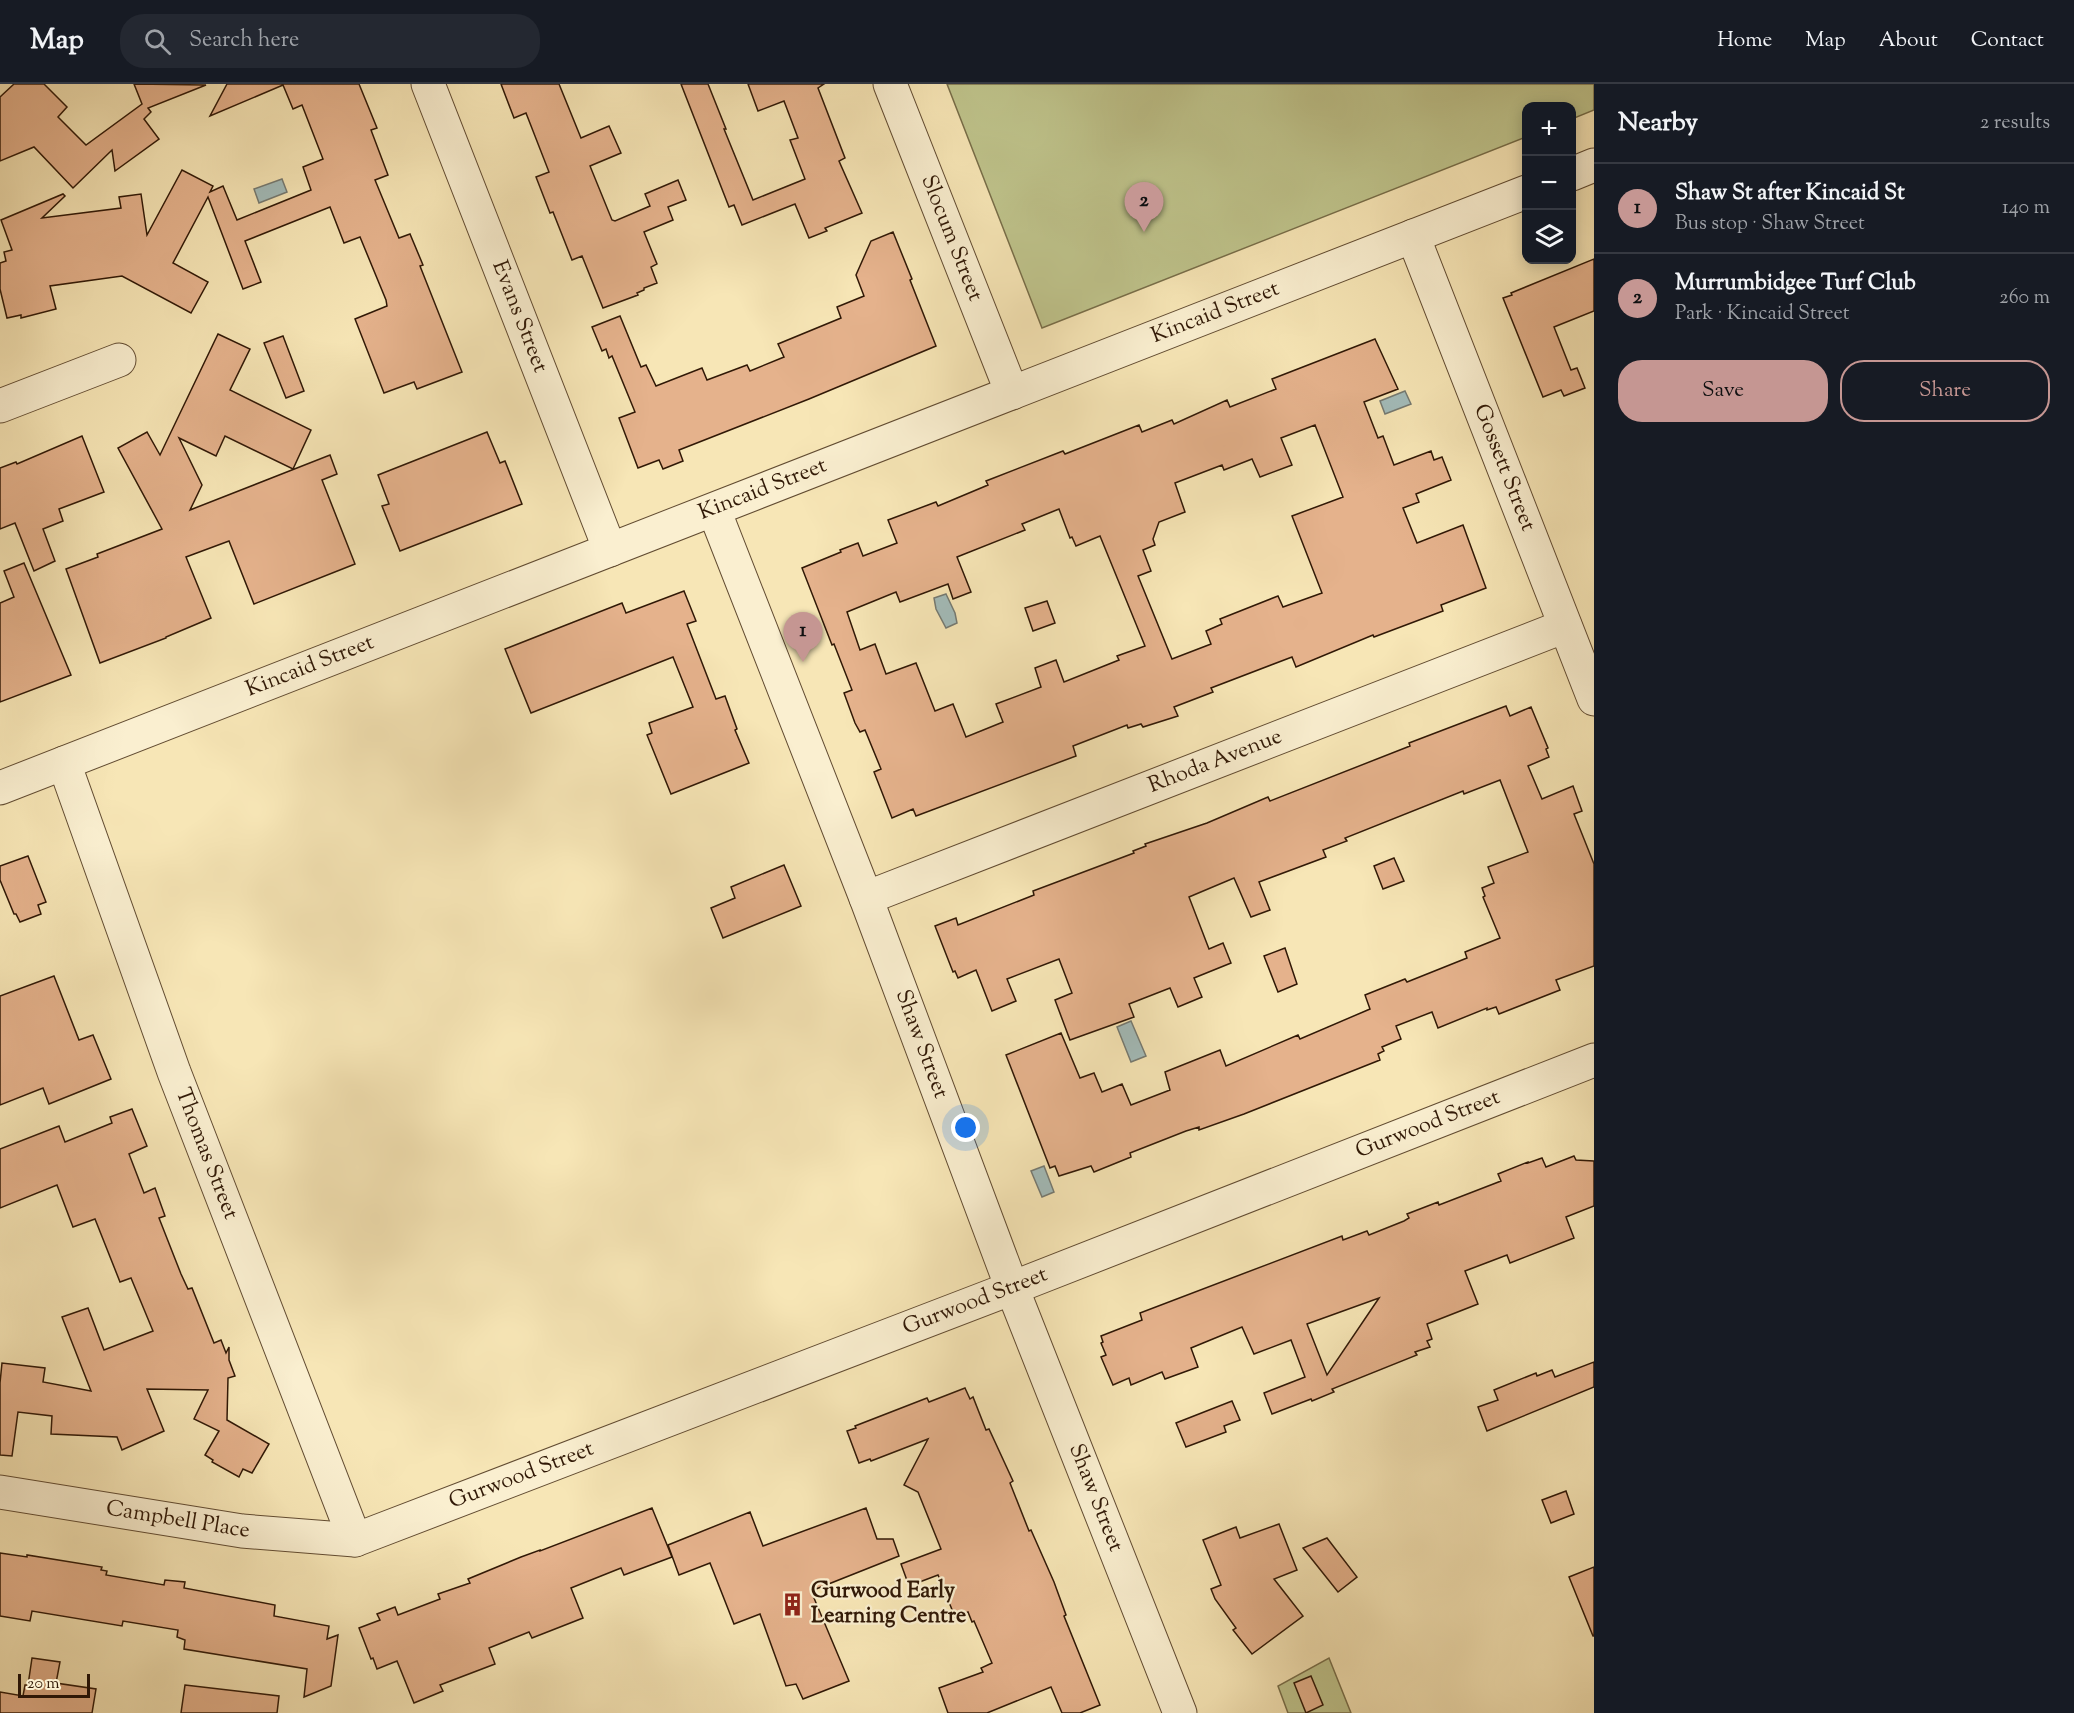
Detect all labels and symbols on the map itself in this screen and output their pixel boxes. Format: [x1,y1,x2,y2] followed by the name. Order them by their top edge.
[912,170,991,307] street label: Slocum Street
[1124,182,1164,232] pin: 2
[483,256,556,378] street label: Evans Street
[1147,274,1285,353] street label: Kincaid Street
[1464,400,1543,537] street label: Gossett Street
[694,450,832,530] street label: Kincaid Street
[784,612,822,662] pin: 1
[241,627,379,706] street label: Kincaid Street
[1144,721,1287,803] street label: Rhoda Avenue
[886,985,956,1104] street label: Shaw Street
[1351,1082,1506,1168] street label: Gurwood Street
[166,1084,246,1225] street label: Thomas Street
[951,1113,980,1142] your location
[898,1259,1053,1344] street label: Gurwood Street
[445,1434,599,1518] street label: Gurwood Street
[1059,1439,1131,1557] street label: Shaw Street
[103,1493,251,1548] street label: Campbell Place
[811,1576,966,1633] place label: Gurwood Early Learning Centre
[780,1592,806,1618] building icon: Gurwood Early Learning Centre
[18,1671,90,1698] scale bar

